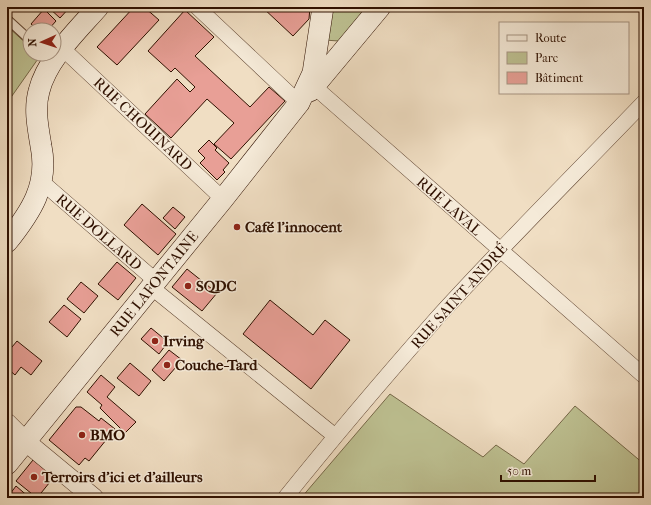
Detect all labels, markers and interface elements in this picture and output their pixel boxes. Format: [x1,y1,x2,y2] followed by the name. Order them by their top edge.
[22,22,62,62] north arrow
[499,22,629,94] legend
[535,31,567,45] text: Route
[26,37,39,47] text: N
[535,51,558,65] text: Parc
[535,71,584,85] text: Bâtiment
[90,74,196,174] street label: RUE CHOUINARD
[413,173,485,239] street label: RUE LAVAL
[52,190,146,274] street label: RUE DOLLARD
[245,218,343,236] place label: Café l'innocent
[232,222,242,232] marker: Café l'innocent
[106,228,202,340] street label: RUE LAFONTAINE
[407,240,511,352] street label: RUE SAINT-ANDRÉ
[196,277,237,295] place label: SQDC
[183,281,193,291] marker: SQDC
[163,332,205,350] place label: Irving
[150,336,160,346] marker: Irving
[175,356,258,374] place label: Couche-Tard
[162,360,172,370] marker: Couche-Tard
[90,426,125,444] place label: BMO
[77,430,87,440] marker: BMO
[501,457,595,483] scale bar
[507,464,531,478] text: 50 m
[41,468,203,486] place label: Terroirs d'ici et d'ailleurs
[29,472,39,482] marker: Terroirs d'ici et d'ailleurs

